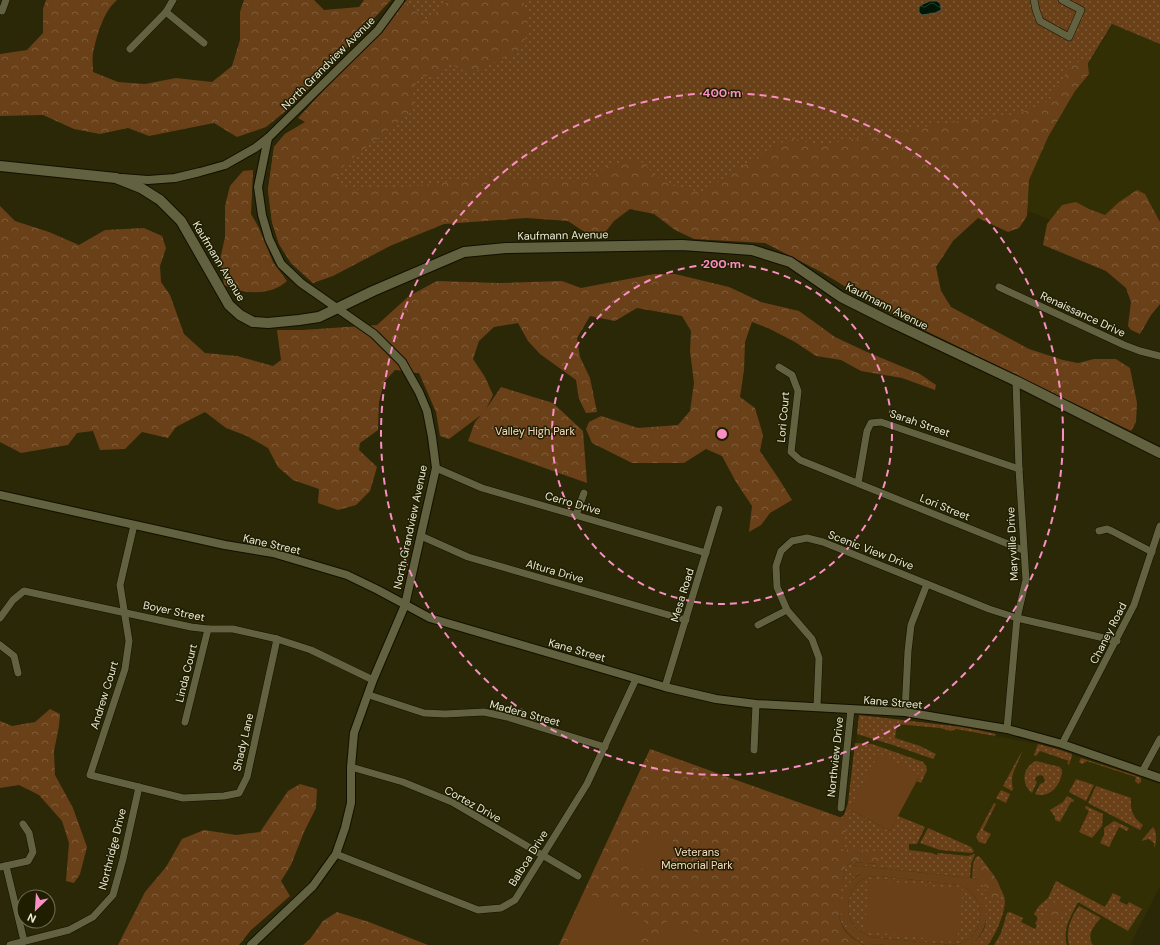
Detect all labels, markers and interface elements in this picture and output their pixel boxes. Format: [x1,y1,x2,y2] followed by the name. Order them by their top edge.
[278,13,378,113] street label: North Grandview Avenue
[703,85,741,101] text: 400 m
[190,218,248,304] street label: Kaufmann Avenue
[517,227,609,243] street label: Kaufmann Avenue
[703,256,741,272] text: 200 m
[843,279,931,333] street label: Kaufmann Avenue
[1038,288,1128,340] street label: Renaissance Drive
[774,391,792,443] street label: Lori Court
[888,406,952,440] street label: Sarah Street
[495,424,575,438] park label: Valley High Park
[715,427,729,441] centre of rings
[390,464,430,590] street label: North Grandview Avenue
[543,488,603,518] street label: Cerro Drive
[918,491,972,523] street label: Lori Street
[1003,507,1021,581] street label: Maryville Drive
[826,527,916,573] street label: Scenic View Drive
[242,531,302,557] street label: Kane Street
[525,556,585,586] street label: Altura Drive
[667,566,697,624] street label: Mesa Road
[142,598,206,624] street label: Boyer Street
[1087,600,1130,666] street label: Chaney Road
[547,635,607,665] street label: Kane Street
[172,642,200,704] street label: Linda Court
[87,659,121,731] street label: Andrew Court
[863,692,923,712] street label: Kane Street
[488,697,562,729] street label: Madera Street
[230,712,256,772] street label: Shady Lane
[824,716,846,798] street label: Northview Drive
[442,783,504,825] street label: Cortez Drive
[95,807,129,891] street label: Northridge Drive
[505,827,551,889] street label: Balboa Drive
[661,845,733,872] park label: Veterans Memorial Park
[16,889,56,929] north arrow
[25,910,38,926] text: N

